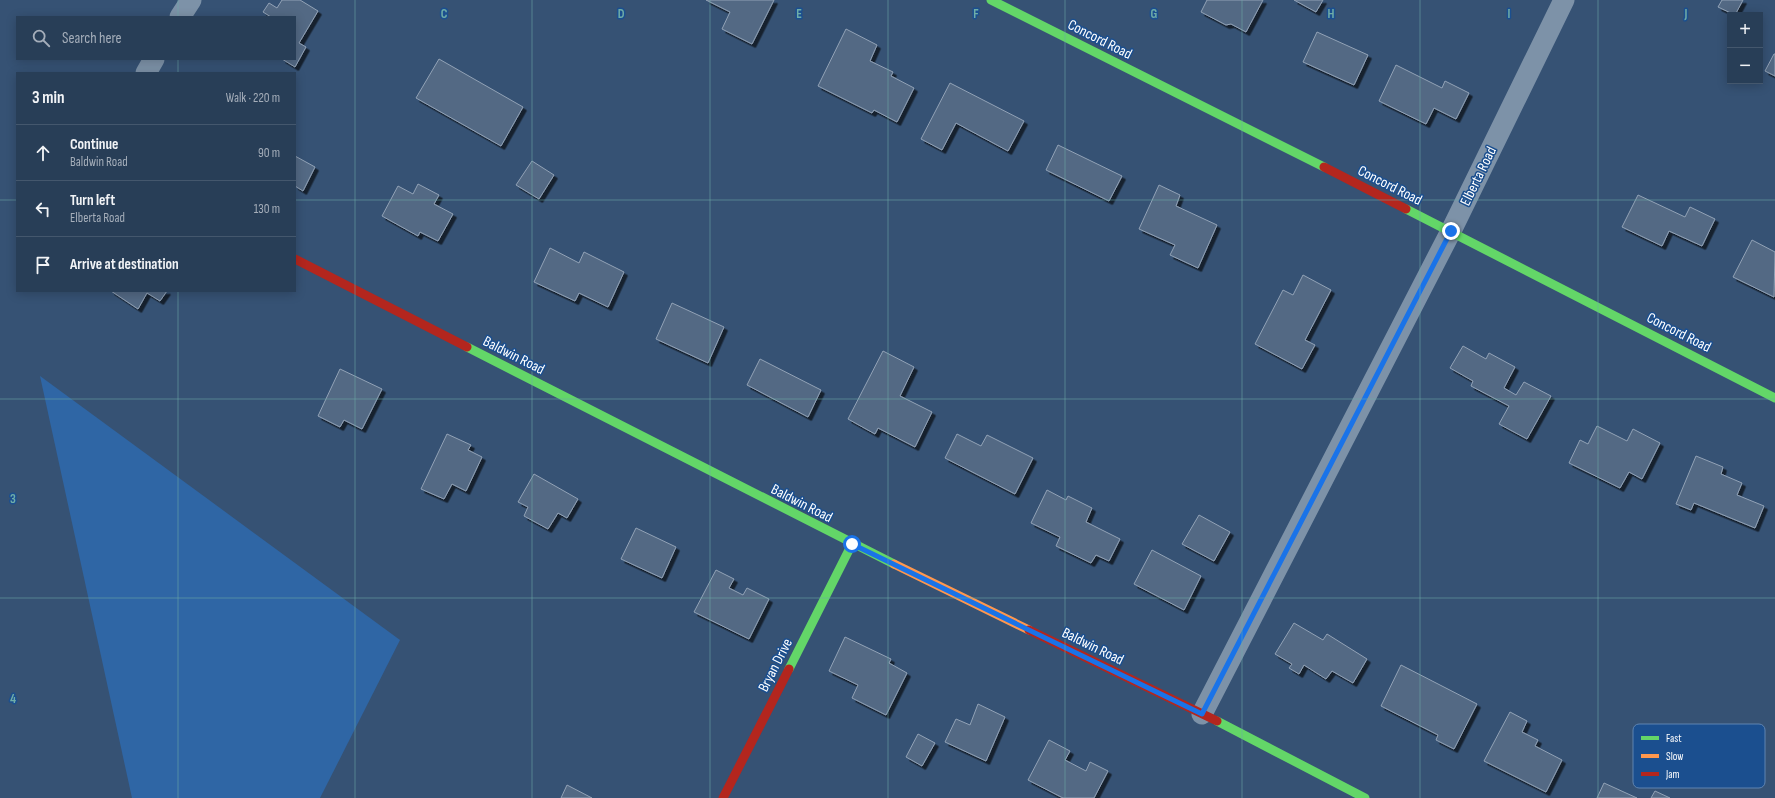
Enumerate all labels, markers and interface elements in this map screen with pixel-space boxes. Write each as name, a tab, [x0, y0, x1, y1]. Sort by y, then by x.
text: C	[441, 6, 448, 22]
text: D	[618, 6, 625, 22]
text: E	[796, 6, 802, 22]
text: F	[973, 6, 979, 22]
text: G	[1151, 6, 1158, 22]
text: H	[1328, 6, 1335, 22]
text: I	[1508, 6, 1511, 22]
text: J	[1684, 6, 1688, 22]
map controls	[1727, 12, 1763, 84]
button: +	[1727, 12, 1763, 48]
street label: Concord Road	[1064, 15, 1135, 64]
search box	[16, 16, 296, 60]
icon: search	[30, 27, 52, 49]
text: Search here	[62, 29, 122, 48]
button: −	[1727, 48, 1763, 84]
text: 3 min	[32, 88, 65, 108]
text: Walk · 220 m	[226, 90, 280, 106]
text: Continue	[70, 135, 119, 154]
icon: ahead	[32, 142, 54, 164]
street label: Elberta Road	[1456, 144, 1501, 209]
text: 90 m	[258, 145, 280, 161]
text: Baldwin Road	[70, 154, 128, 170]
street label: Concord Road	[1354, 161, 1425, 210]
text: Turn left	[70, 191, 115, 210]
icon: left	[32, 198, 54, 220]
text: 130 m	[254, 201, 280, 217]
text: Elberta Road	[70, 210, 125, 226]
route end	[1442, 222, 1460, 240]
icon: arrive	[32, 254, 54, 276]
text: Arrive at destination	[70, 255, 179, 274]
street label: Concord Road	[1643, 308, 1714, 357]
street label: Baldwin Road	[480, 332, 548, 379]
street label: Baldwin Road	[768, 480, 836, 527]
text: 3	[10, 491, 16, 507]
route start	[843, 535, 861, 553]
street label: Baldwin Road	[1059, 623, 1127, 670]
street label: Bryan Drive	[754, 635, 797, 695]
text: 4	[10, 691, 16, 707]
legend	[1633, 724, 1765, 788]
text: Fast	[1666, 732, 1682, 745]
text: Slow	[1666, 750, 1683, 763]
text: Jam	[1665, 768, 1680, 781]

